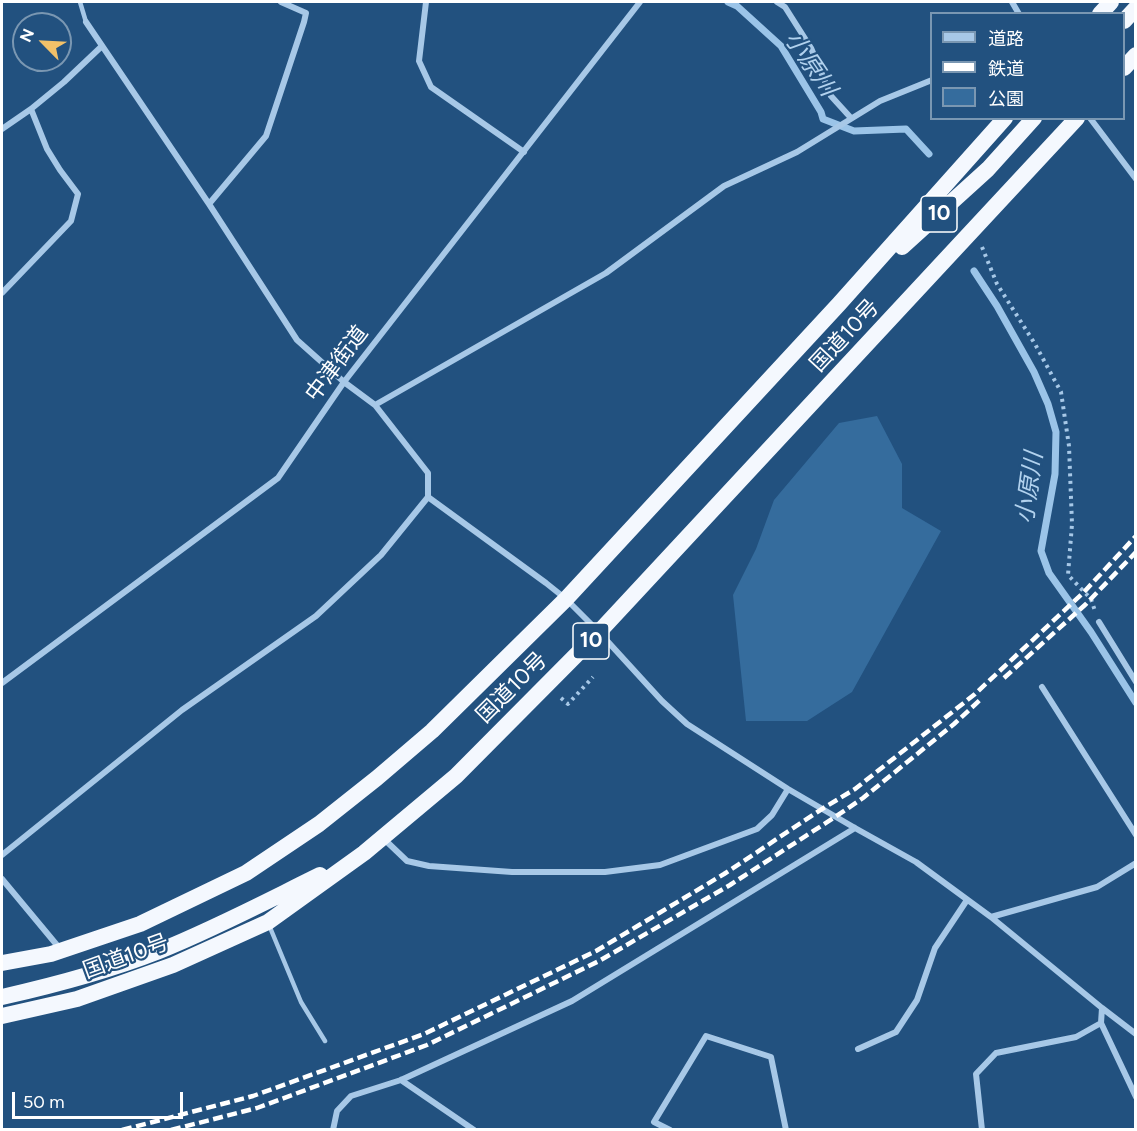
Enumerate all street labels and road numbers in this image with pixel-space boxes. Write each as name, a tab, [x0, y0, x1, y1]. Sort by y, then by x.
road number: 10	[921, 196, 957, 232]
street label: 国道10号	[805, 294, 885, 378]
street label: 中津街道	[300, 321, 374, 407]
road number: 10	[573, 623, 609, 659]
street label: 国道10号	[471, 647, 553, 729]
street label: 国道10号	[80, 929, 172, 985]

